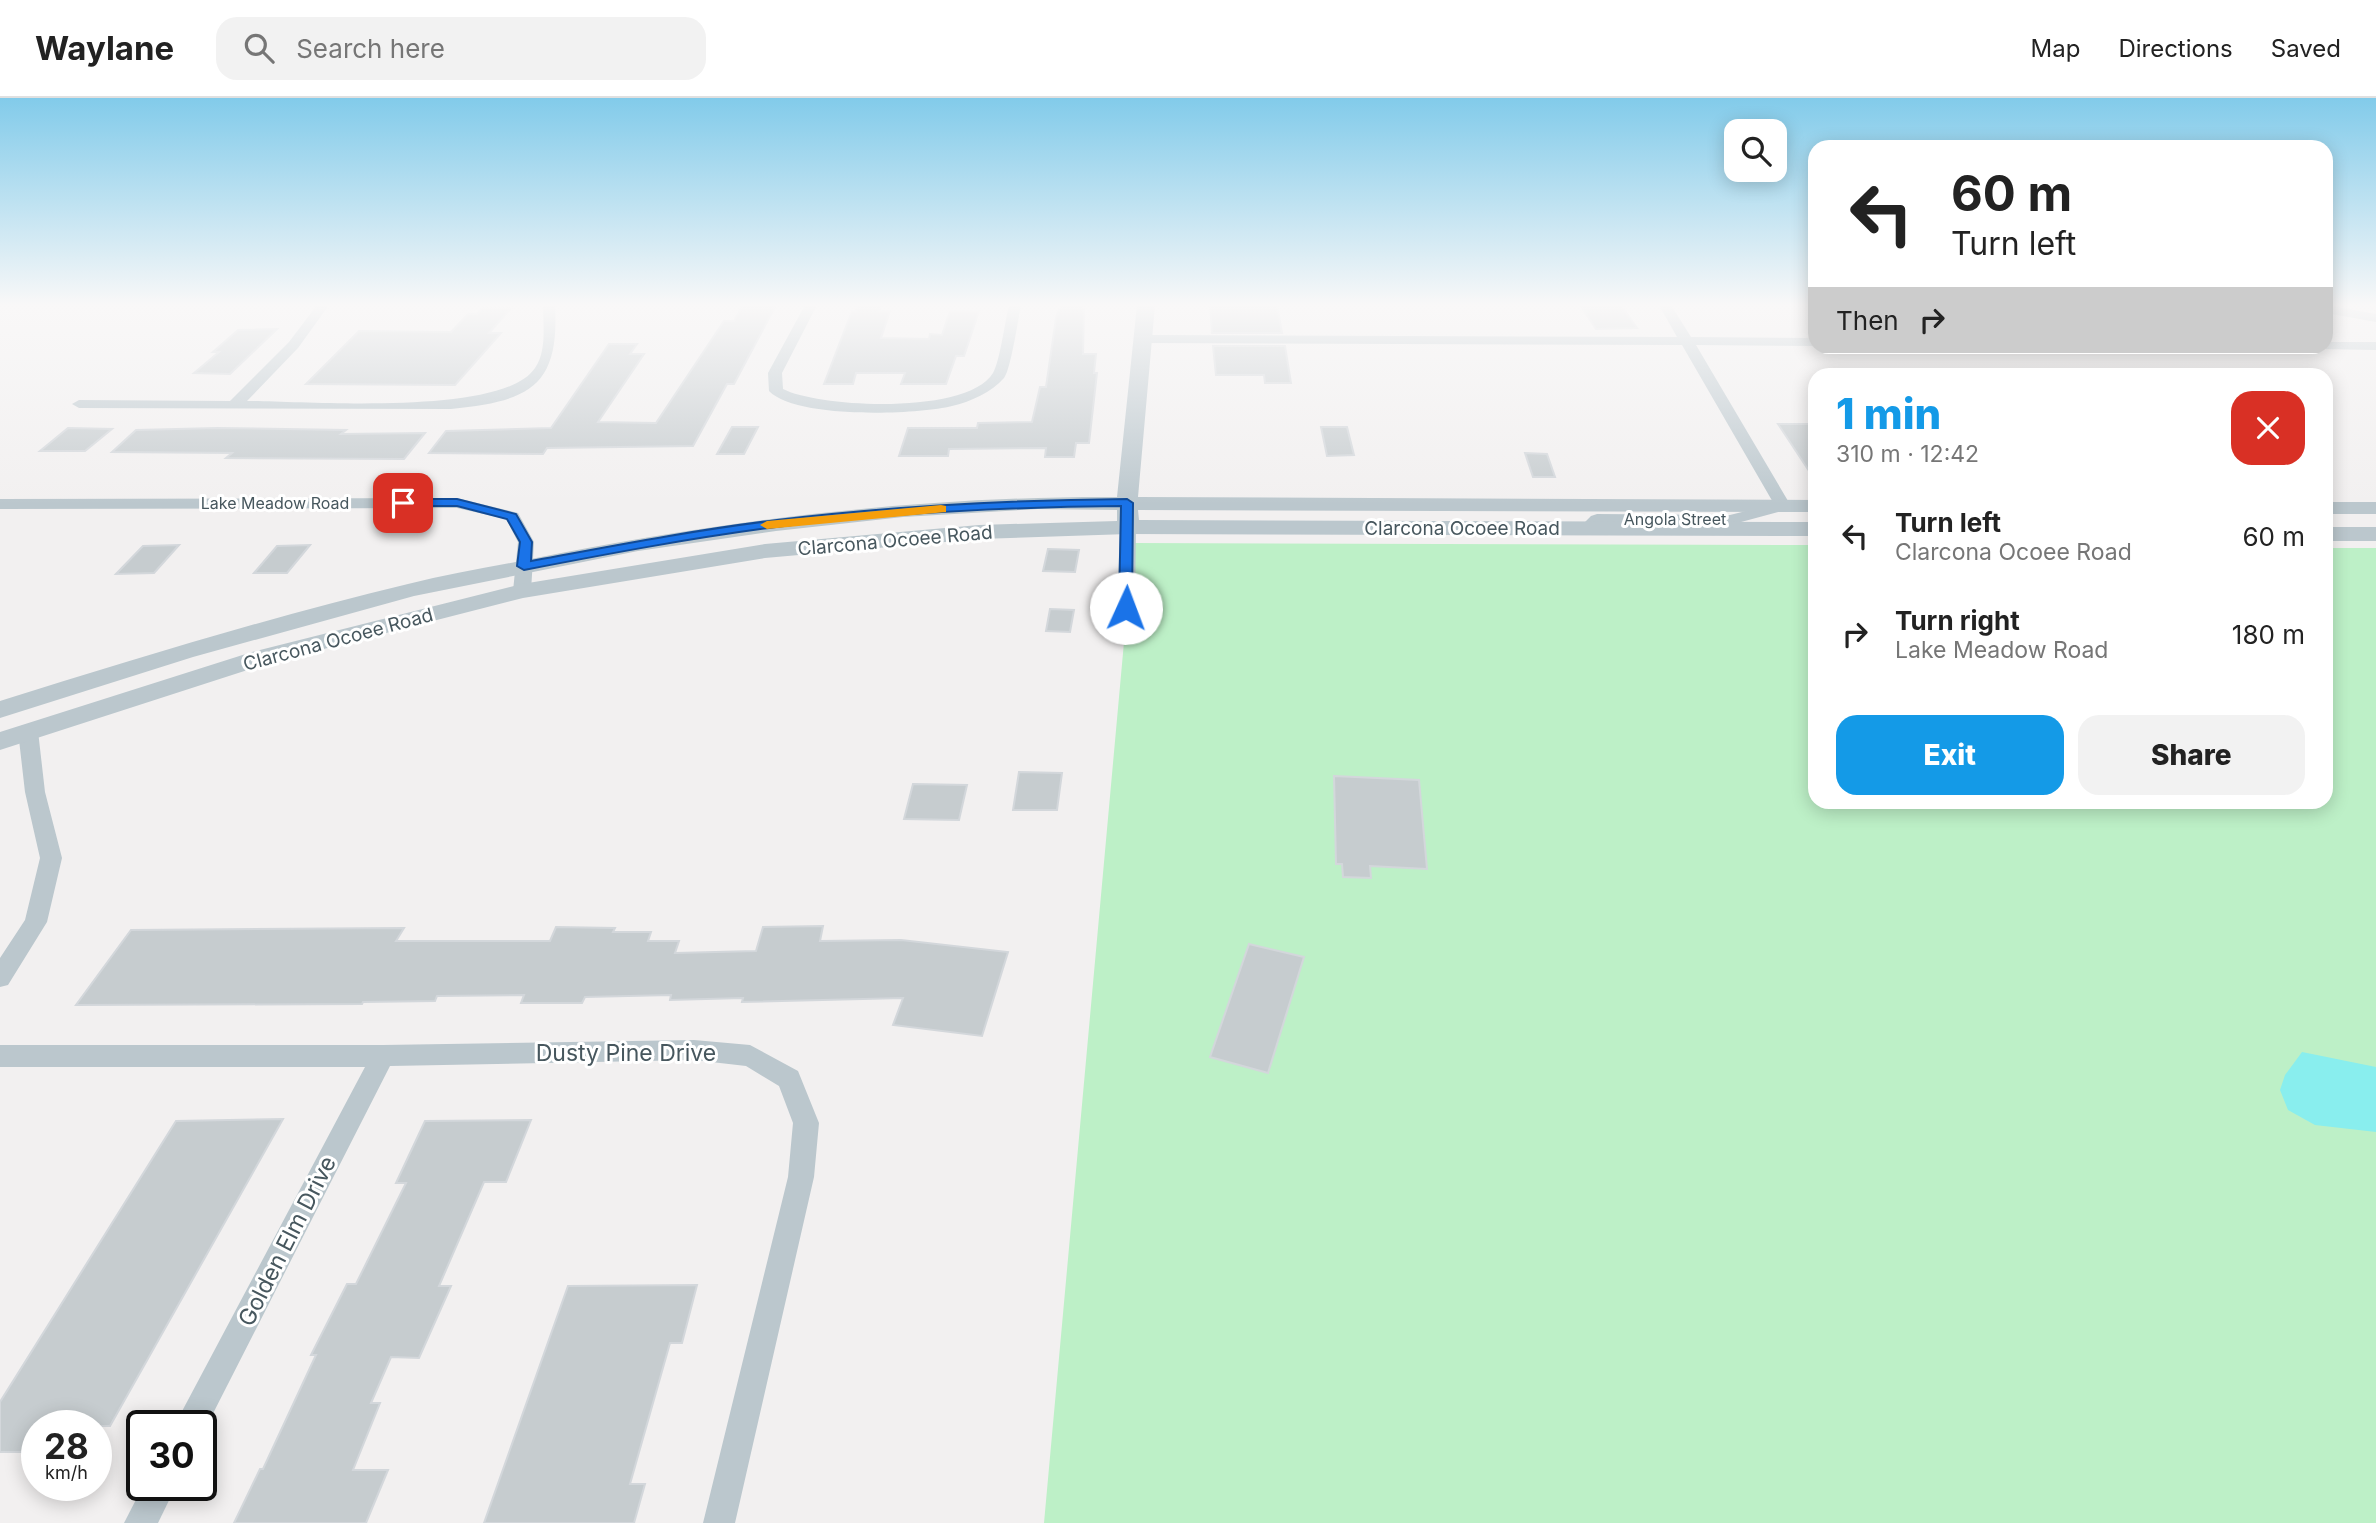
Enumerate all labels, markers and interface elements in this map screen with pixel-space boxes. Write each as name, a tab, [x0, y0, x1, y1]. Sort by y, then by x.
search box	[216, 17, 706, 80]
text: Waylane	[35, 28, 174, 68]
icon: search	[240, 29, 278, 67]
text: Search here	[296, 33, 445, 64]
text: Map	[2031, 34, 2080, 63]
text: Directions	[2118, 34, 2233, 63]
text: Saved	[2271, 34, 2341, 63]
map controls	[1724, 119, 1787, 182]
button: search	[1724, 119, 1787, 182]
text: 60 m	[1951, 164, 2072, 223]
icon: left	[1836, 168, 1927, 259]
text: Turn left	[1951, 224, 2076, 263]
icon: right	[1913, 301, 1951, 339]
text: Then	[1836, 305, 1899, 336]
text: 1 min	[1836, 388, 1941, 439]
button: close	[2231, 391, 2305, 465]
text: 310 m · 12:42	[1836, 440, 1979, 468]
pin	[373, 473, 433, 533]
icon: arrive	[384, 484, 422, 522]
street label: Lake Meadow Road	[201, 493, 349, 513]
text: Turn left	[1895, 507, 2001, 538]
street label: Angola Street	[1624, 509, 1726, 529]
street label: Clarcona Ocoee Road	[1364, 517, 1560, 540]
icon: left	[1836, 517, 1874, 555]
street label: Clarcona Ocoee Road	[797, 521, 993, 560]
text: 60 m	[2242, 521, 2305, 552]
text: Clarcona Ocoee Road	[1895, 538, 2132, 566]
position arrow	[1089, 571, 1163, 645]
street label: Clarcona Ocoee Road	[241, 603, 436, 676]
text: Turn right	[1895, 605, 2020, 636]
icon: right	[1836, 615, 1874, 653]
text: 180 m	[2232, 619, 2305, 650]
text: Lake Meadow Road	[1895, 636, 2108, 664]
button: Exit	[1836, 715, 2064, 795]
button: Share	[2078, 715, 2305, 795]
street label: Dusty Pine Drive	[536, 1039, 716, 1067]
street label: Golden Elm Drive	[232, 1151, 342, 1331]
speed limit sign: 30	[126, 1410, 217, 1501]
text: 28	[44, 1425, 89, 1467]
text: km/h	[45, 1462, 88, 1483]

